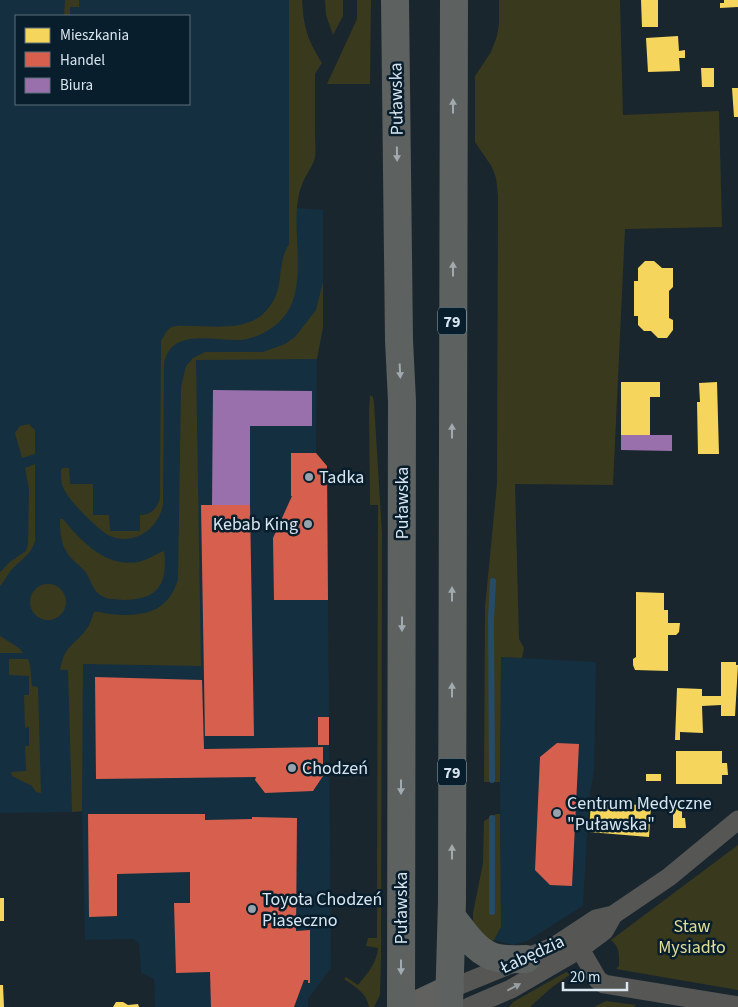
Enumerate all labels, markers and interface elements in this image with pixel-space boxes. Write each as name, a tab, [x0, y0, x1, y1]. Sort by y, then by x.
legend	[15, 15, 190, 105]
text: Mieszkania	[60, 25, 129, 46]
text: Handel	[60, 50, 105, 71]
street label: Puławska	[383, 62, 410, 136]
text: Biura	[60, 75, 93, 96]
one-way arrow	[450, 98, 458, 114]
one-way arrow	[393, 146, 401, 162]
one-way arrow	[449, 260, 457, 276]
road number: 79	[438, 308, 466, 334]
one-way arrow	[396, 363, 404, 379]
one-way arrow	[448, 423, 456, 439]
place label: Tadka	[319, 465, 364, 490]
street label: Puławska	[390, 467, 415, 539]
marker: Tadka	[303, 471, 315, 483]
place label: Kebab King	[213, 512, 298, 537]
marker: Kebab King	[302, 518, 314, 530]
one-way arrow	[448, 585, 456, 601]
one-way arrow	[398, 617, 406, 633]
one-way arrow	[448, 682, 456, 698]
place label: Chodzeń	[302, 756, 368, 781]
road number: 79	[438, 759, 466, 786]
marker: Chodzeń	[286, 762, 298, 774]
one-way arrow	[397, 779, 405, 795]
place label: Centrum Medyczne "Puławska"	[567, 791, 712, 837]
marker: Centrum Medyczne "Puławska"	[551, 807, 563, 819]
one-way arrow	[448, 844, 456, 860]
street label: Puławska	[389, 872, 414, 944]
place label: Toyota Chodzeń Piaseczno	[262, 887, 382, 933]
marker: Toyota Chodzeń Piaseczno	[246, 903, 258, 915]
park label: Staw Mysiadło	[658, 914, 726, 960]
street label: Łabędzia	[495, 929, 568, 981]
one-way arrow	[397, 959, 405, 975]
scale bar	[563, 960, 627, 992]
text: 20 m	[570, 967, 600, 988]
one-way arrow	[507, 983, 521, 991]

